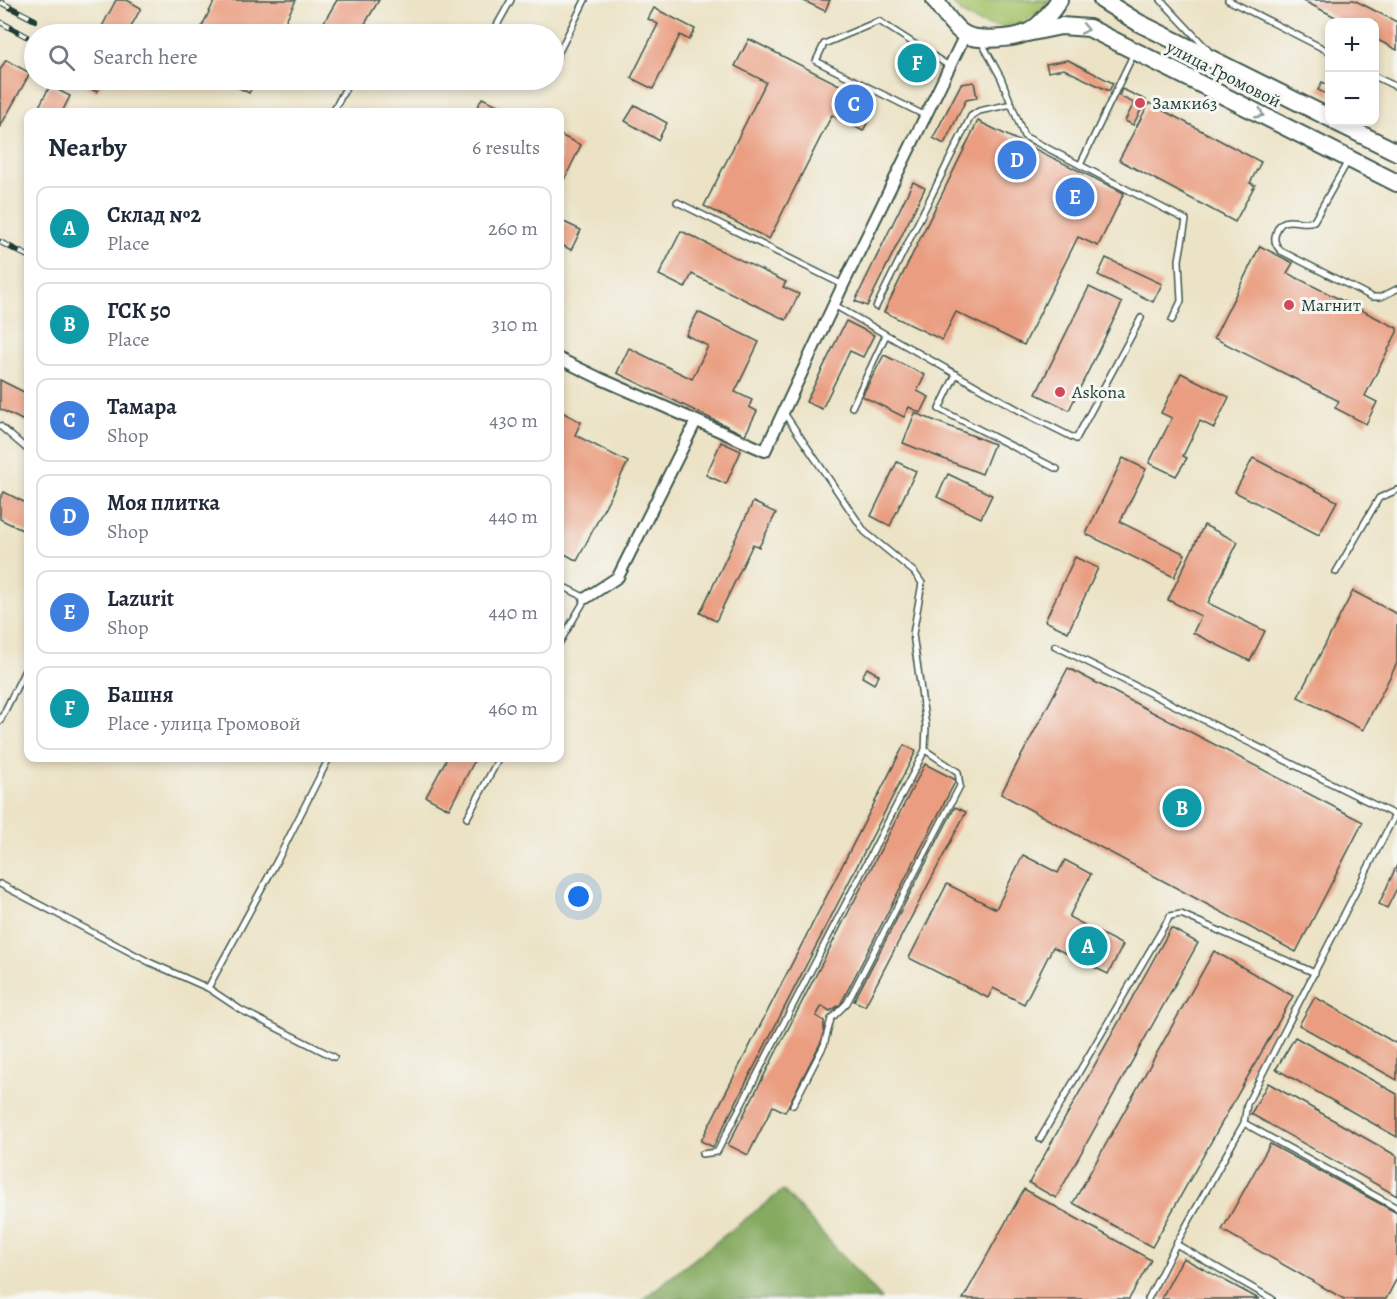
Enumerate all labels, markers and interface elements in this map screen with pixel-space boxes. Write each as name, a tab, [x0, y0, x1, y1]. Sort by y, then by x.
map controls	[1325, 18, 1379, 126]
button: +	[1325, 18, 1379, 72]
one-way arrow	[1080, 22, 1090, 35]
search box	[24, 24, 564, 90]
street label: улица Громовой	[1162, 34, 1285, 113]
pin: F	[898, 40, 936, 86]
icon: search	[45, 41, 78, 74]
text: Search here	[93, 42, 198, 72]
button: −	[1325, 72, 1379, 126]
pin: C	[834, 82, 874, 126]
place label: Замки63	[1152, 91, 1218, 115]
marker: Замки63	[1133, 96, 1147, 110]
one-way arrow	[1253, 107, 1264, 118]
text: Nearby	[48, 130, 127, 165]
text: 6 results	[472, 134, 540, 161]
pin: D	[998, 138, 1036, 182]
pin: E	[1056, 174, 1094, 220]
text: Склад №2	[107, 200, 201, 230]
text: A	[63, 215, 76, 242]
text: 260 m	[488, 215, 538, 242]
text: Place	[107, 230, 149, 257]
place label: Магнит	[1301, 293, 1361, 317]
text: ГСК 50	[107, 296, 171, 326]
marker: Магнит	[1282, 298, 1296, 312]
text: B	[63, 311, 76, 338]
text: 310 m	[492, 311, 538, 338]
text: Place	[107, 326, 149, 353]
place label: Askona	[1071, 380, 1126, 404]
marker: Askona	[1053, 385, 1067, 399]
text: Тамара	[107, 392, 177, 422]
text: C	[63, 407, 76, 434]
text: 430 m	[489, 407, 538, 434]
text: Shop	[107, 422, 149, 449]
text: Моя плитка	[107, 488, 220, 518]
text: D	[63, 503, 76, 530]
text: 440 m	[489, 503, 538, 530]
text: Shop	[107, 518, 149, 545]
text: Lazurit	[107, 584, 174, 614]
text: E	[64, 599, 75, 626]
text: 440 m	[489, 599, 538, 626]
text: Shop	[107, 614, 149, 641]
text: Башня	[107, 680, 174, 710]
text: F	[64, 695, 75, 722]
text: 460 m	[488, 695, 538, 722]
text: Place · улица Громовой	[107, 710, 301, 737]
pin: B	[1162, 786, 1202, 830]
your location	[564, 882, 593, 911]
pin: A	[1068, 924, 1108, 968]

